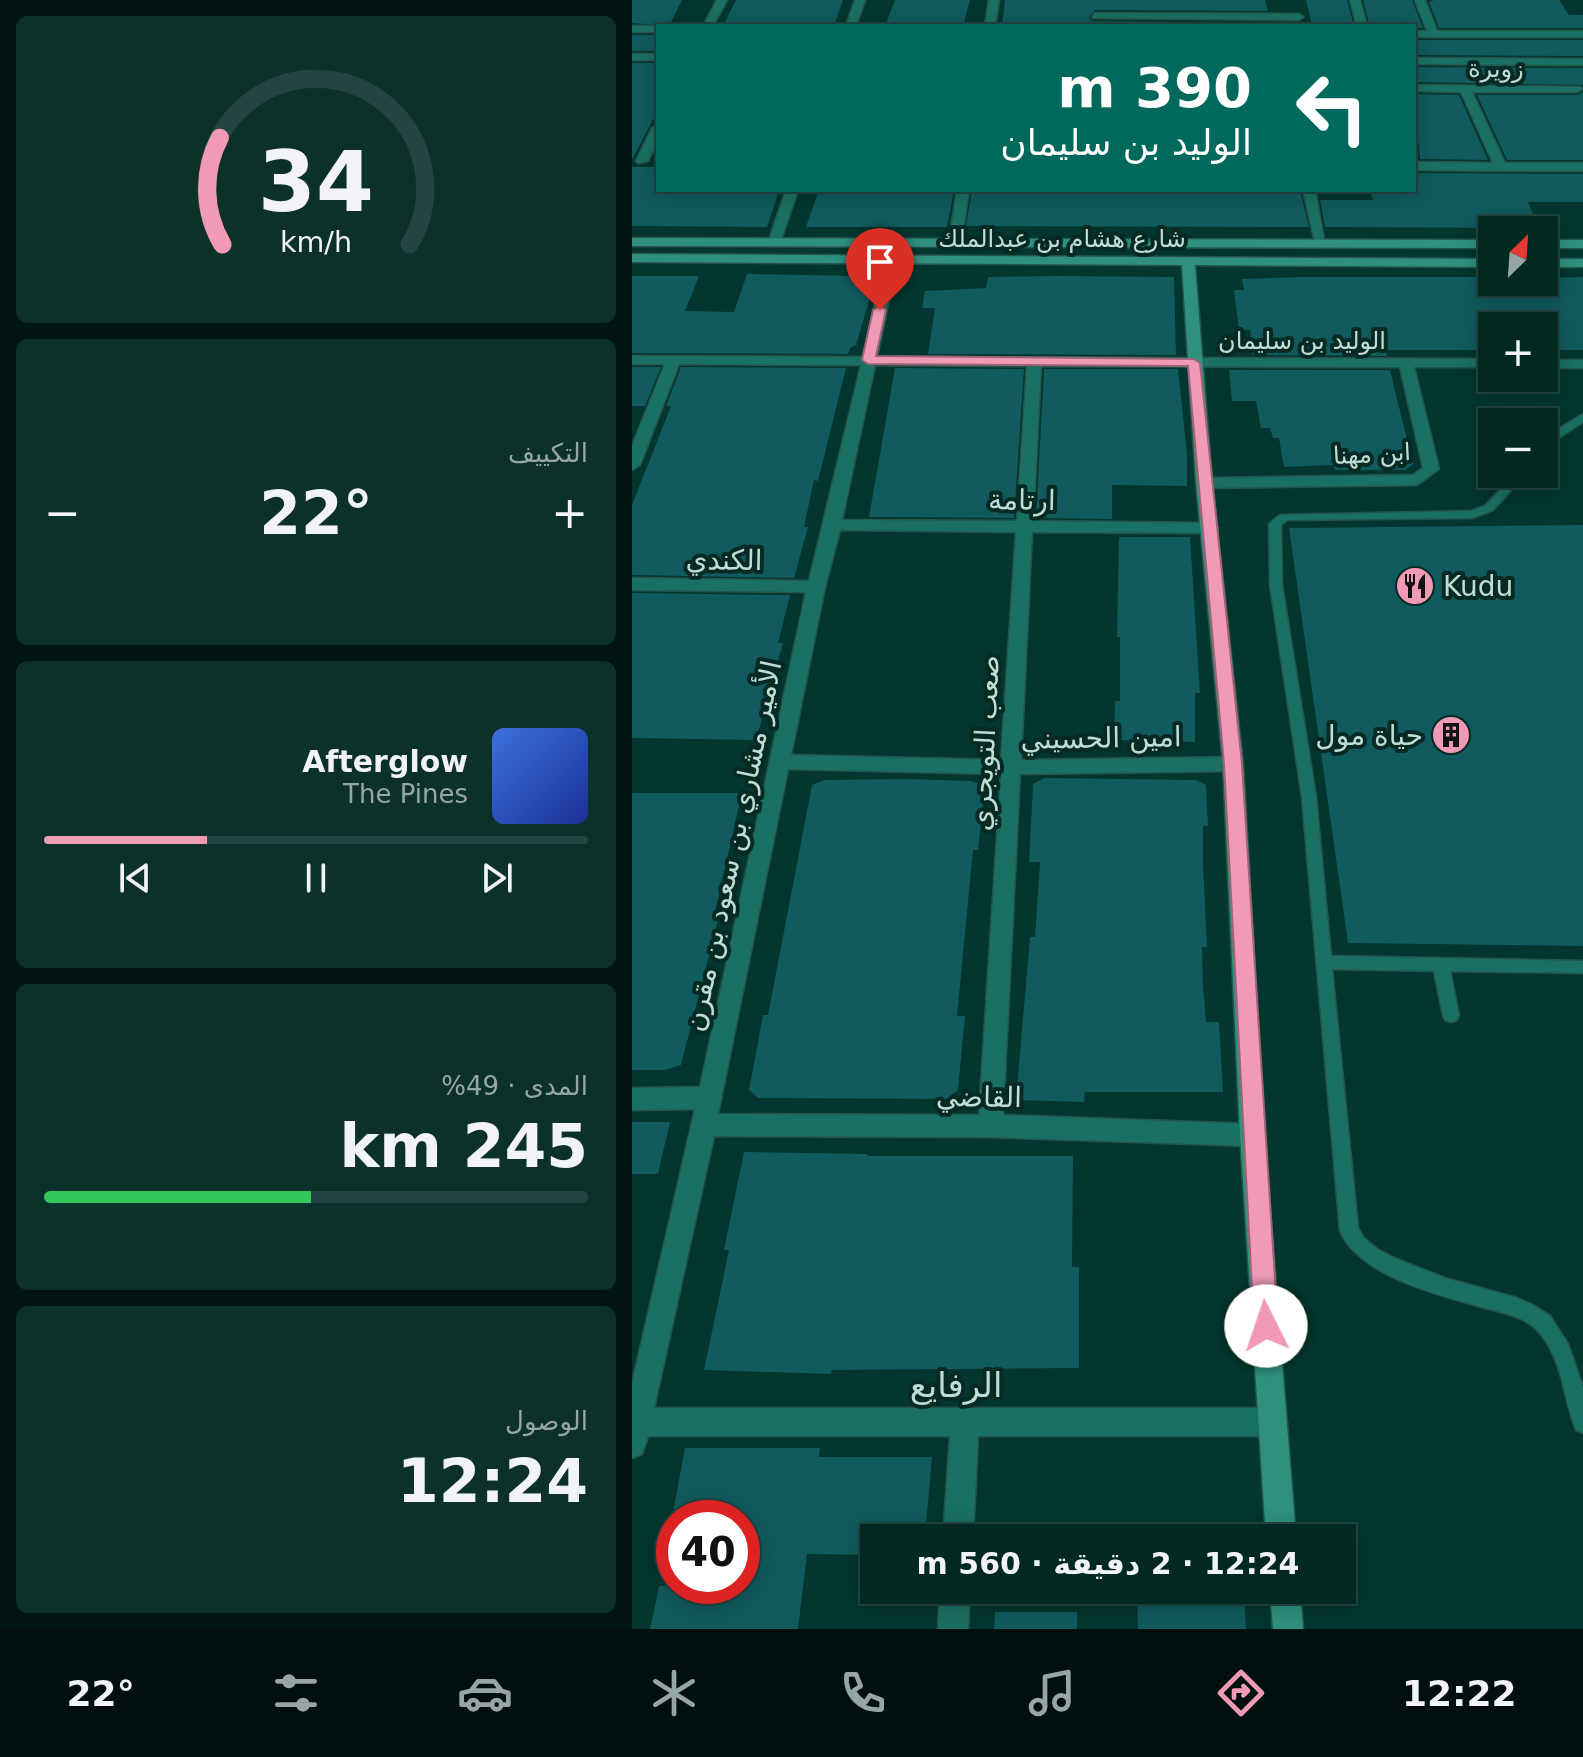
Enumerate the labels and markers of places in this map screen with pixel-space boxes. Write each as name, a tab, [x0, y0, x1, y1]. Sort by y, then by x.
pin	[846, 228, 914, 310]
restaurant icon: Kudu	[1394, 565, 1436, 607]
place label: Kudu	[1443, 570, 1513, 603]
building icon: حياة مول	[1430, 714, 1472, 756]
place label: حياة مول	[1315, 719, 1423, 752]

